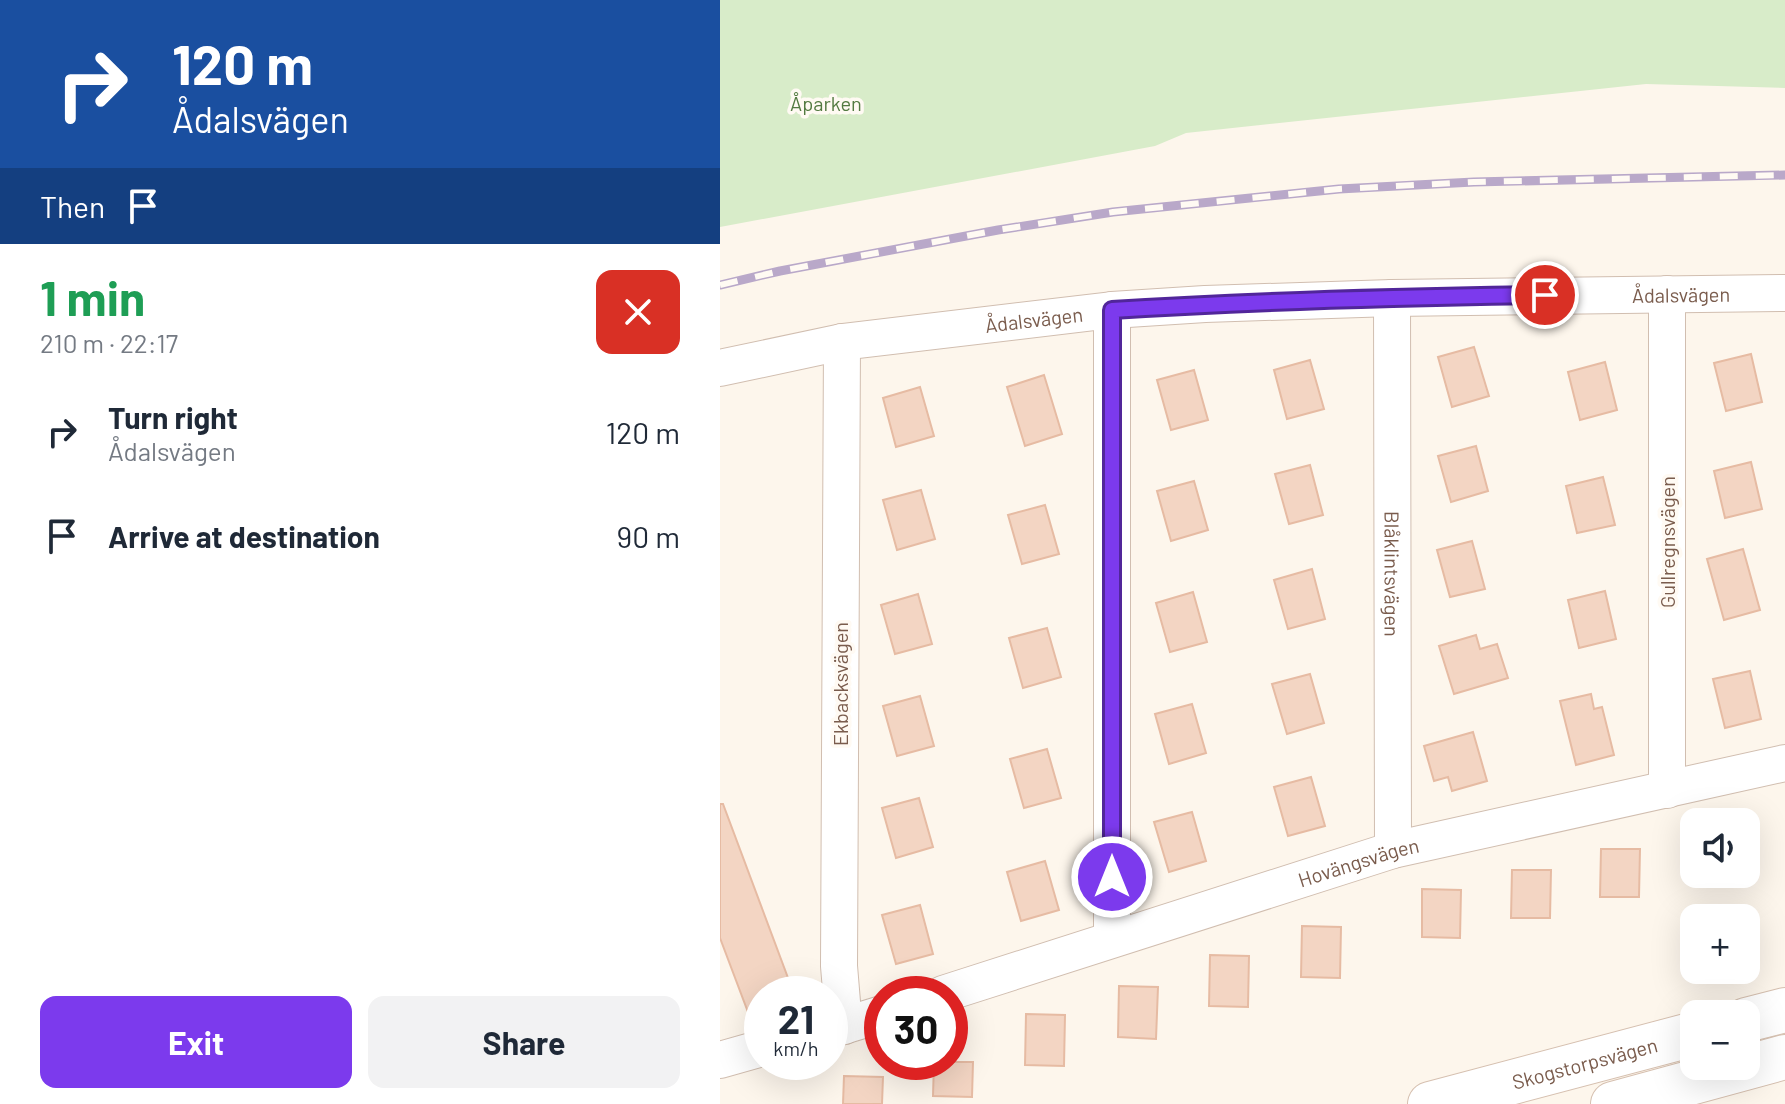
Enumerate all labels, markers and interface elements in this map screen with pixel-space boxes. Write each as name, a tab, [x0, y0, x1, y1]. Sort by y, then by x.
text: 120 m	[172, 29, 313, 96]
icon: right	[40, 32, 144, 136]
park label: Åparken	[790, 91, 862, 115]
text: Ådalsvägen	[172, 97, 349, 140]
icon: arrive	[121, 184, 165, 228]
text: Then	[40, 188, 105, 224]
pin	[1511, 261, 1579, 329]
text: 1 min	[40, 268, 145, 326]
button: close	[596, 270, 680, 354]
icon: arrive	[1523, 273, 1567, 317]
street label: Ådalsvägen	[1632, 282, 1730, 307]
street label: Ådalsvägen	[984, 302, 1084, 337]
text: 210 m · 22:17	[40, 327, 178, 358]
text: Turn right	[108, 399, 238, 435]
icon: right	[40, 410, 84, 454]
text: 120 m	[606, 414, 680, 450]
text: Ådalsvägen	[108, 435, 236, 466]
street label: Gullregnsvägen	[1655, 476, 1679, 608]
street label: Blåklintsvägen	[1380, 511, 1405, 637]
icon: arrive	[40, 514, 84, 558]
text: Arrive at destination	[108, 518, 380, 554]
text: 90 m	[617, 518, 680, 554]
street label: Ekbacksvägen	[828, 622, 852, 746]
map controls	[1680, 808, 1760, 1080]
button: sound	[1680, 808, 1760, 888]
street label: Hovängsvägen	[1295, 833, 1421, 892]
position arrow	[1070, 835, 1154, 919]
button: +	[1680, 904, 1760, 984]
speed limit sign: 30	[864, 976, 968, 1080]
text: 21	[778, 994, 814, 1042]
button: Exit	[40, 996, 352, 1088]
button: Share	[368, 996, 680, 1088]
button: −	[1680, 1000, 1760, 1080]
street label: Skogstorpsvägen	[1509, 1032, 1660, 1094]
text: km/h	[773, 1036, 819, 1060]

